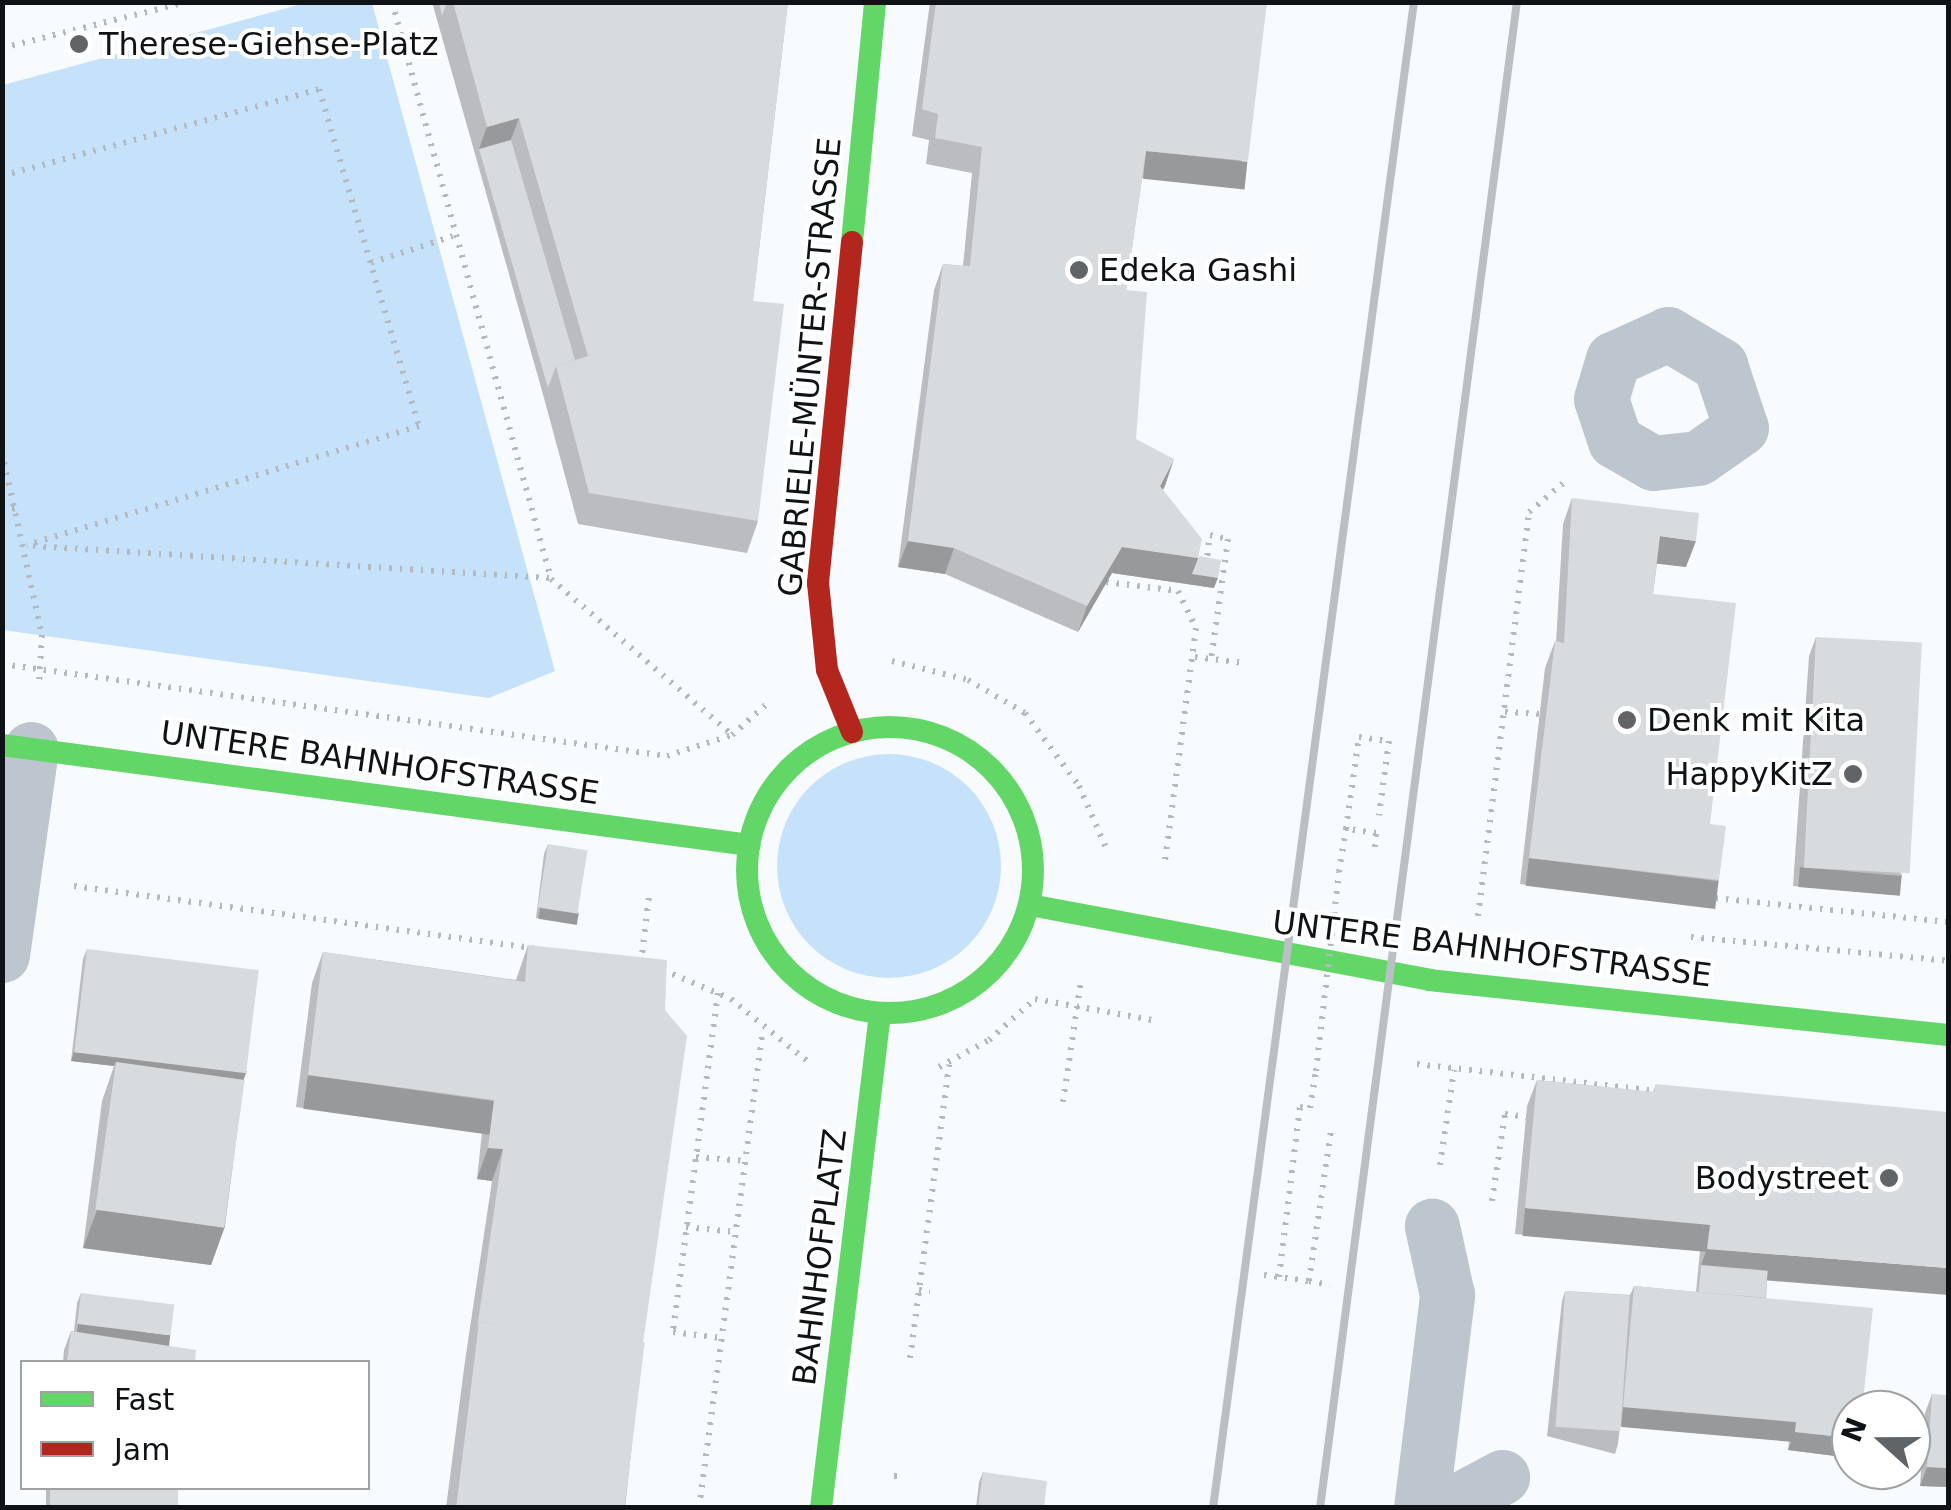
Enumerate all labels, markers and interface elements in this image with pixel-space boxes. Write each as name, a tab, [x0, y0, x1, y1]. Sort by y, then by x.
place label: Therese-Giehse-Platz	[99, 25, 438, 63]
marker: Therese-Giehse-Platz	[68, 33, 90, 55]
street label: GABRIELE-MÜNTER-STRASSE	[771, 136, 849, 598]
place label: Edeka Gashi	[1099, 251, 1297, 289]
marker: Edeka Gashi	[1068, 259, 1090, 281]
place label: Denk mit Kita	[1647, 701, 1865, 739]
marker: Denk mit Kita	[1616, 709, 1638, 731]
street label: UNTERE BAHNHOFSTRASSE	[158, 713, 602, 813]
place label: HappyKitZ	[1665, 755, 1833, 793]
marker: HappyKitZ	[1842, 763, 1864, 785]
street label: UNTERE BAHNHOFSTRASSE	[1270, 903, 1714, 995]
street label: BAHNHOFPLATZ	[785, 1127, 855, 1387]
place label: Bodystreet	[1695, 1159, 1869, 1197]
marker: Bodystreet	[1878, 1167, 1900, 1189]
legend	[20, 1360, 370, 1490]
text: Fast	[114, 1382, 174, 1417]
north arrow	[1831, 1390, 1931, 1490]
text: N	[1835, 1413, 1874, 1447]
text: Jam	[114, 1432, 170, 1467]

